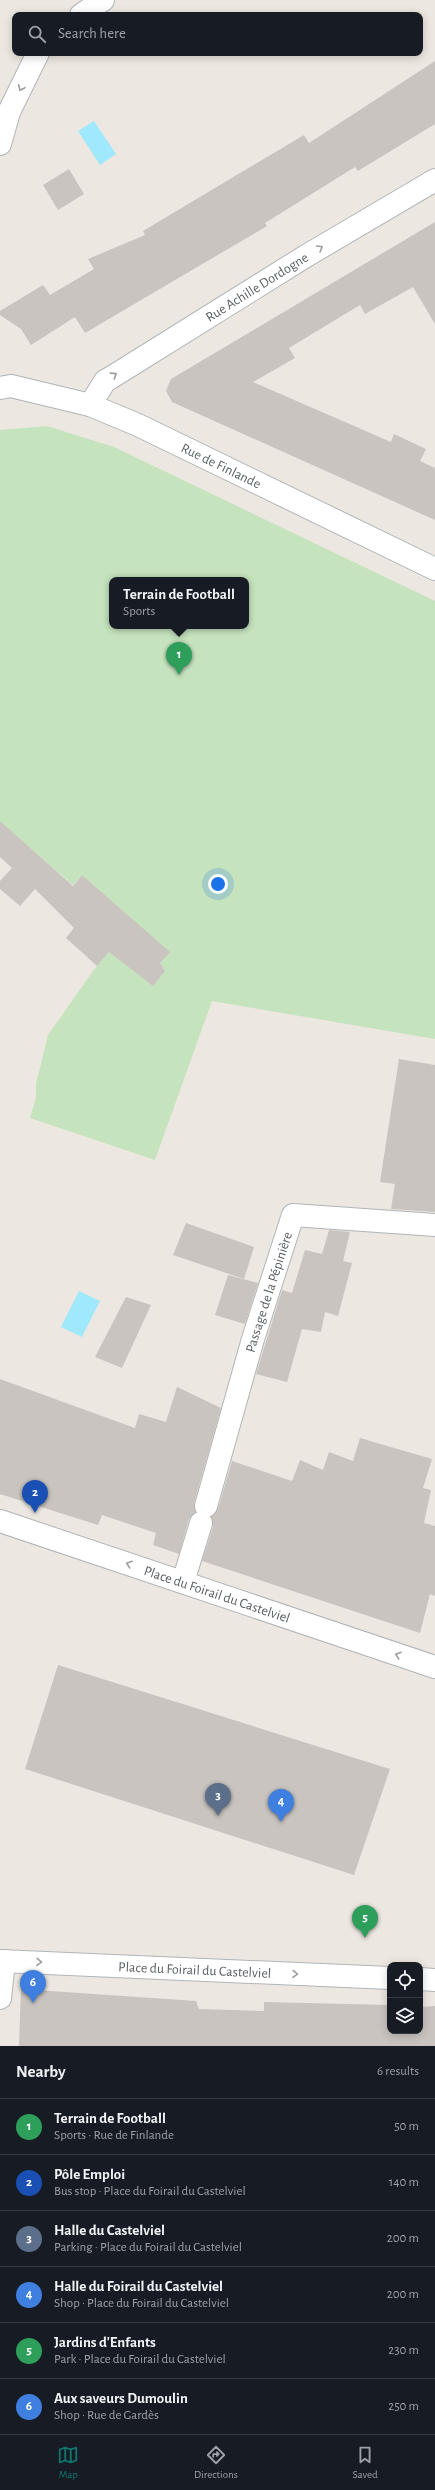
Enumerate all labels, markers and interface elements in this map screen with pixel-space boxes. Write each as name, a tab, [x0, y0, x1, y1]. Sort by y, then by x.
search box	[12, 12, 423, 56]
icon: search	[26, 23, 48, 45]
text: Search here	[58, 26, 126, 41]
one-way arrow	[18, 84, 26, 91]
one-way arrow	[316, 245, 323, 252]
street label: Rue Achille Dordogne	[204, 250, 311, 325]
one-way arrow	[110, 373, 117, 380]
street label: Rue de Finlande	[179, 441, 263, 492]
popup	[109, 577, 249, 629]
text: Terrain de Football	[123, 587, 235, 602]
text: Sports	[123, 605, 155, 618]
pin: 1	[166, 642, 192, 675]
your location	[208, 874, 228, 894]
street label: Passage de la Pépinière	[244, 1230, 295, 1354]
pin: 2	[22, 1480, 48, 1513]
one-way arrow	[126, 1560, 133, 1569]
street label: Place du Foirail du Castelviel	[142, 1564, 292, 1626]
one-way arrow	[395, 1651, 402, 1659]
pin: 3	[205, 1783, 231, 1816]
pin: 4	[268, 1789, 294, 1822]
pin: 5	[352, 1905, 378, 1938]
one-way arrow	[36, 1958, 42, 1967]
street label: Place du Foirail du Castelviel	[118, 1960, 272, 1981]
map controls	[387, 1962, 423, 2034]
button: locate	[387, 1962, 423, 1998]
one-way arrow	[292, 1969, 298, 1978]
pin: 6	[20, 1970, 46, 2003]
button: layers	[387, 1998, 423, 2034]
text: Nearby	[16, 2063, 66, 2080]
text: 6 results	[377, 2065, 419, 2078]
text: Terrain de Football	[54, 2111, 166, 2126]
text: 1	[27, 2120, 31, 2133]
text: 50 m	[394, 2120, 419, 2133]
text: Sports · Rue de Finlande	[54, 2129, 174, 2142]
text: Pôle Emploi	[54, 2167, 125, 2182]
text: 2	[26, 2176, 32, 2189]
text: 140 m	[389, 2176, 419, 2189]
text: Bus stop · Place du Foirail du Castelviel	[54, 2185, 246, 2198]
text: Halle du Castelviel	[54, 2223, 165, 2238]
text: 3	[26, 2232, 32, 2245]
text: 200 m	[387, 2232, 419, 2245]
text: Parking · Place du Foirail du Castelviel	[54, 2241, 242, 2254]
text: Halle du Foirail du Castelviel	[54, 2279, 223, 2294]
text: 4	[26, 2288, 32, 2301]
text: 200 m	[387, 2288, 419, 2301]
text: Shop · Place du Foirail du Castelviel	[54, 2297, 229, 2310]
text: Jardins d'Enfants	[54, 2335, 156, 2350]
text: 5	[26, 2344, 32, 2357]
text: 230 m	[388, 2344, 419, 2357]
text: Park · Place du Foirail du Castelviel	[54, 2353, 226, 2366]
text: Aux saveurs Dumoulin	[54, 2391, 188, 2406]
text: 6	[26, 2400, 32, 2413]
text: 250 m	[388, 2400, 419, 2413]
text: Shop · Rue de Gardès	[54, 2409, 159, 2422]
tab: Map	[57, 2444, 79, 2481]
tab: Directions	[194, 2444, 238, 2481]
tab: Saved	[352, 2444, 378, 2481]

